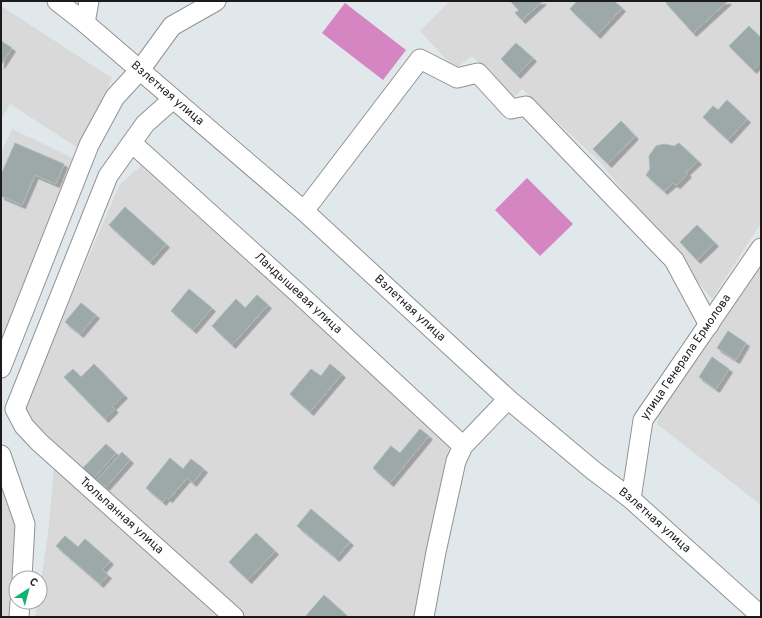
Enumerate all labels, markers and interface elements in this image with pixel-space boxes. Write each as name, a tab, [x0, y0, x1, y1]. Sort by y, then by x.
street label: Взлетная улица	[127, 58, 207, 129]
street label: Ландышевая улица	[251, 249, 345, 338]
street label: Взлетная улица	[371, 272, 449, 345]
street label: улица Генерала Ермолова	[637, 291, 735, 423]
street label: Тюльпанная улица	[76, 474, 167, 558]
street label: Взлетная улица	[615, 484, 694, 557]
north arrow	[8, 570, 48, 610]
text: С	[26, 575, 40, 590]

